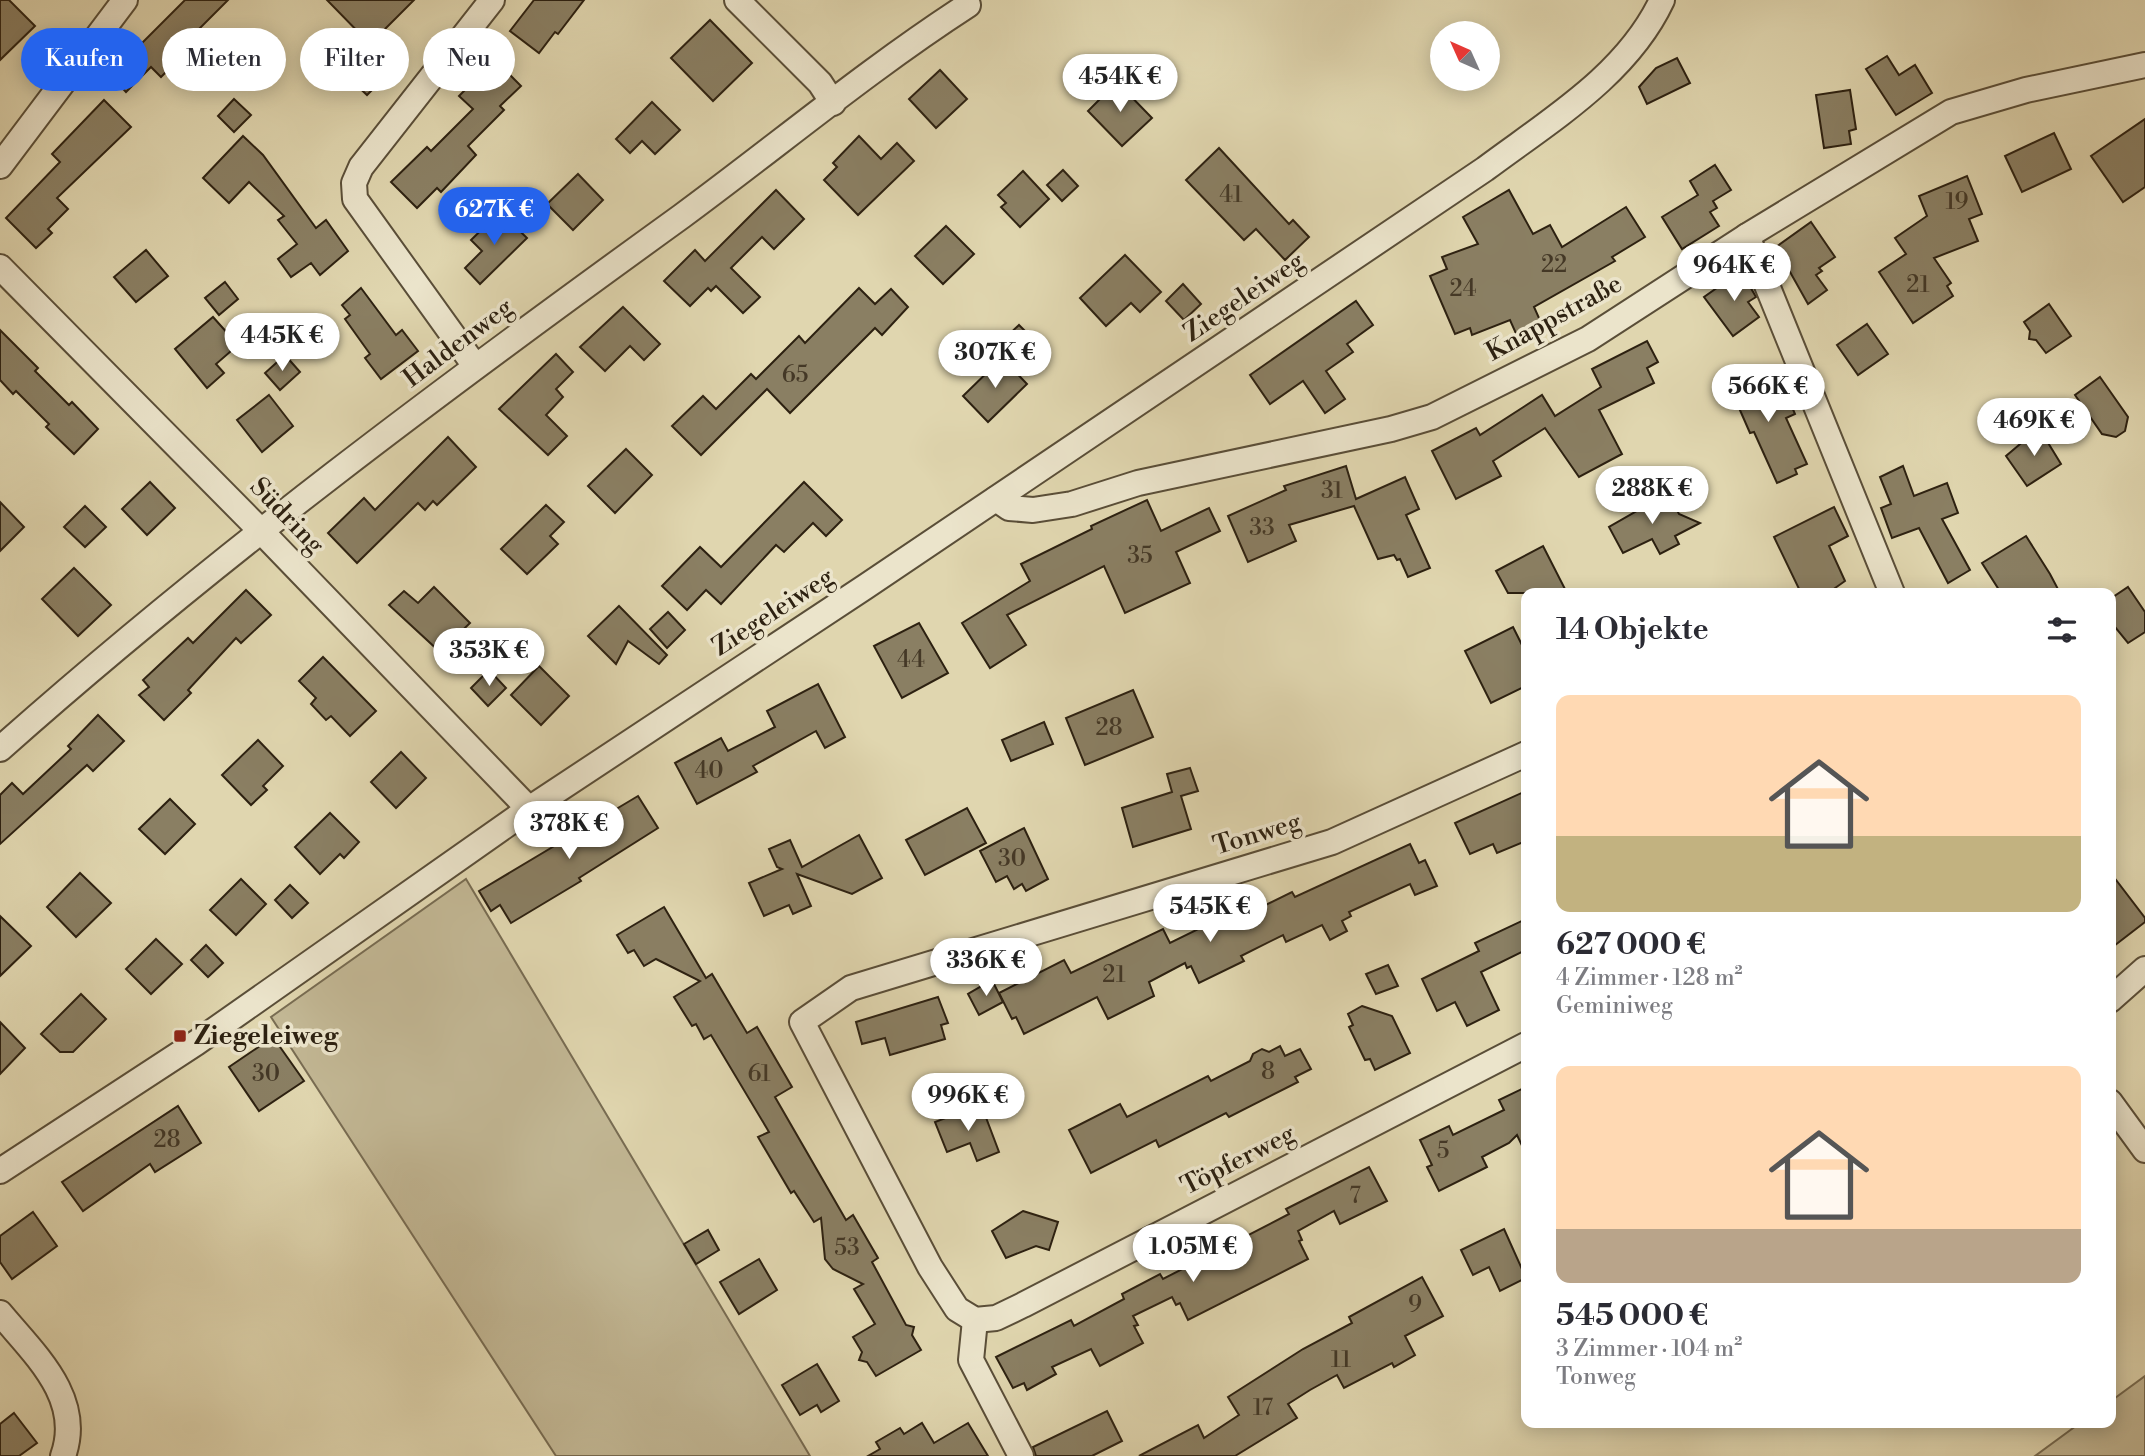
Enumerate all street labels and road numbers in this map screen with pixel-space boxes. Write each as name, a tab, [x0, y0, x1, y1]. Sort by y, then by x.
street label: Ziegeleiweg	[1178, 245, 1311, 349]
street label: Knappstraße	[1480, 268, 1628, 368]
street label: Haldenweg	[397, 291, 520, 395]
street label: Südring	[243, 471, 331, 561]
street label: Ziegeleiweg	[706, 561, 840, 663]
street label: Tonweg	[1209, 805, 1305, 863]
street label: Töpferweg	[1176, 1117, 1301, 1202]

